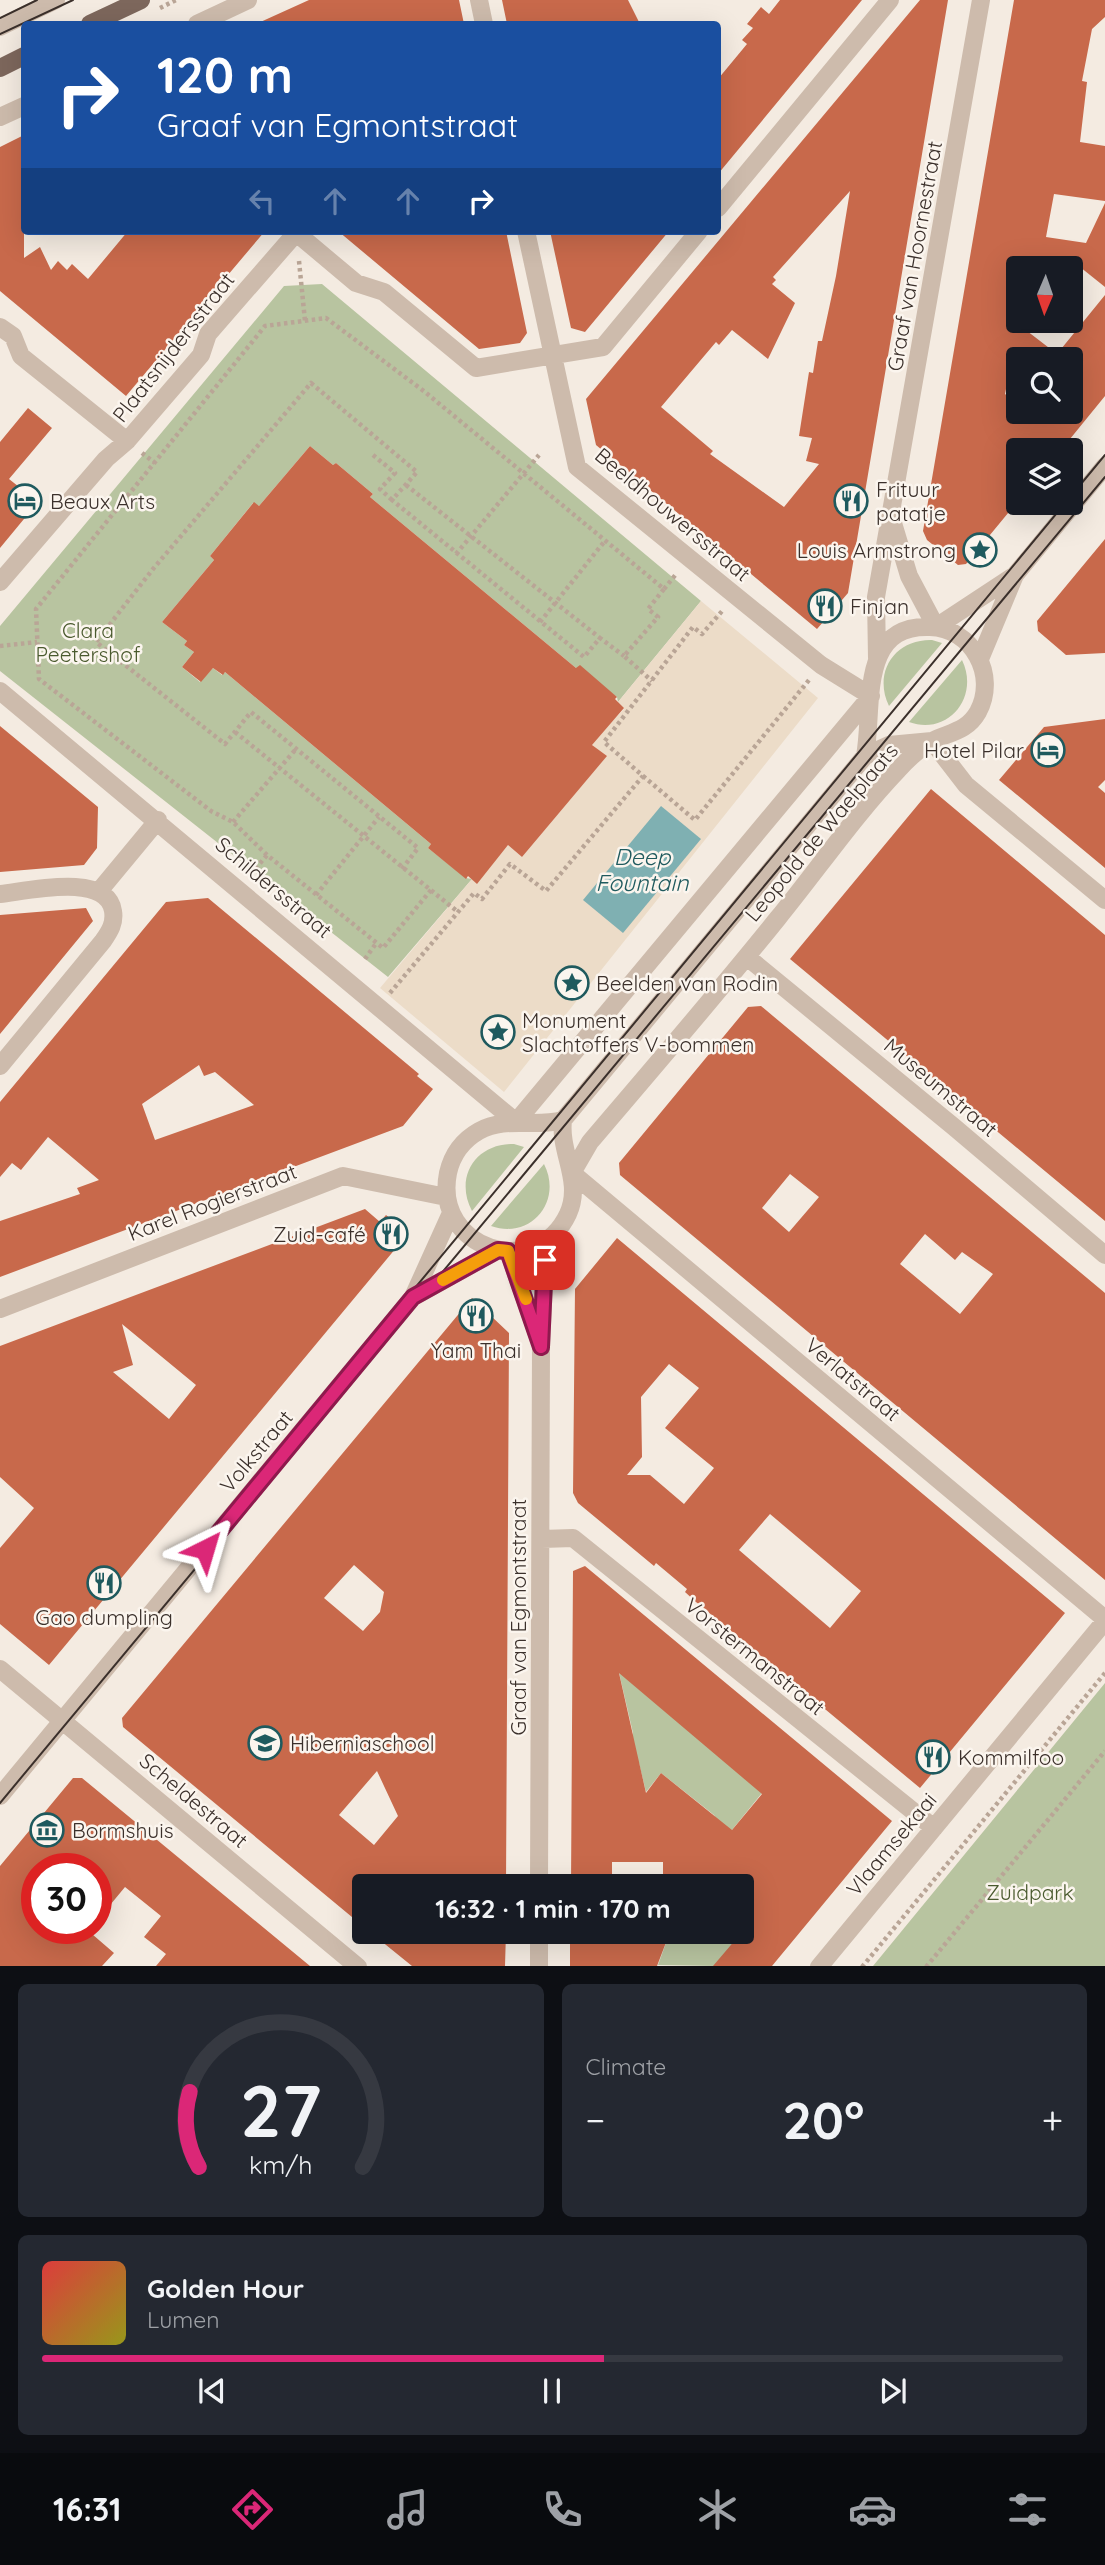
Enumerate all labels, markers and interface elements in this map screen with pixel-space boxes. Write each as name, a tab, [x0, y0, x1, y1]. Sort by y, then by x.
text: 120 m	[157, 44, 293, 105]
icon: right	[42, 49, 133, 140]
text: Graaf van Egmontstraat	[157, 105, 518, 145]
street label: Graaf van Hoornestraat	[881, 139, 947, 373]
icon: left	[243, 182, 281, 220]
icon: ahead	[316, 182, 354, 220]
icon: ahead	[389, 182, 427, 220]
icon: right	[462, 182, 500, 220]
north arrow	[1006, 256, 1083, 332]
map controls	[1006, 256, 1083, 515]
street label: Plaatsnijdersstraat	[106, 267, 240, 427]
button: search	[1006, 347, 1083, 424]
button: layers	[1006, 438, 1083, 515]
street label: Beeldhouwersstraat	[590, 442, 756, 586]
place label: Frituur patatje	[876, 476, 946, 526]
hotel icon: Beaux Arts	[6, 482, 44, 520]
restaurant icon: Frituur patatje	[832, 482, 870, 520]
place label: Beaux Arts	[50, 488, 155, 514]
place icon: Louis Armstrong	[961, 531, 999, 569]
place label: Louis Armstrong	[797, 537, 956, 563]
restaurant icon: Finjan	[806, 587, 844, 625]
place label: Finjan	[850, 593, 909, 619]
park label: Clara Peetershof	[35, 617, 141, 667]
hotel icon: Hotel Pilar	[1029, 731, 1067, 769]
place label: Hotel Pilar	[924, 737, 1024, 763]
street label: Leopold de Waelplaats	[739, 738, 903, 926]
street label: Schildersstraat	[211, 831, 337, 943]
water label: Deep Fountain	[596, 842, 689, 897]
place icon: Beelden van Rodin	[553, 964, 591, 1002]
place label: Beelden van Rodin	[596, 970, 778, 996]
place label: Monument Slachtoffers V-bommen	[522, 1007, 754, 1057]
place icon: Monument Slachtoffers V-bommen	[479, 1013, 517, 1051]
street label: Museumstraat	[879, 1032, 1003, 1142]
street label: Karel Rogierstraat	[124, 1158, 300, 1246]
restaurant icon: Zuid-café	[372, 1215, 410, 1253]
place label: Zuid-café	[273, 1221, 366, 1247]
pin	[515, 1230, 575, 1290]
icon: arrive	[526, 1241, 564, 1279]
restaurant icon: Yam Thai	[457, 1297, 495, 1335]
street label: Verlatstraat	[800, 1332, 906, 1426]
place label: Yam Thai	[431, 1337, 521, 1363]
street label: Volkstraat	[214, 1404, 298, 1498]
street label: Graaf van Egmontstraat	[505, 1499, 531, 1735]
position arrow	[168, 1512, 242, 1586]
restaurant icon: Gao dumpling	[85, 1564, 123, 1602]
street label: Vorstermanstraat	[680, 1592, 830, 1720]
place label: Gao dumpling	[35, 1604, 173, 1630]
school or university icon: Hiberniaschool	[246, 1724, 284, 1762]
place label: Hiberniaschool	[290, 1730, 435, 1756]
restaurant icon: Kommilfoo	[914, 1738, 952, 1776]
place label: Kommilfoo	[958, 1744, 1064, 1770]
street label: Scheldestraat	[135, 1747, 253, 1853]
street label: Vlaamsekaai	[840, 1787, 942, 1901]
museum icon: Bormshuis	[28, 1811, 66, 1849]
place label: Bormshuis	[72, 1817, 174, 1843]
speed limit sign: 30	[21, 1853, 112, 1944]
park label: Zuidpark	[986, 1879, 1074, 1905]
text: 16:32 · 1 min · 170 m	[435, 1892, 671, 1925]
text: Climate	[586, 2052, 666, 2081]
text: 27	[240, 2064, 321, 2155]
text: 20°	[782, 2087, 864, 2152]
text: −	[586, 2096, 605, 2144]
text: +	[1042, 2096, 1063, 2144]
text: km/h	[249, 2148, 312, 2179]
text: Golden Hour	[147, 2272, 304, 2305]
text: Lumen	[147, 2305, 220, 2334]
icon: previous	[193, 2372, 231, 2410]
icon: pause	[533, 2372, 571, 2410]
icon: next	[874, 2372, 912, 2410]
icon: directions	[228, 2485, 277, 2534]
icon: music	[383, 2485, 432, 2534]
icon: phone	[538, 2485, 587, 2534]
icon: climate	[693, 2485, 742, 2534]
icon: car	[848, 2485, 897, 2534]
icon: filters	[1003, 2485, 1052, 2534]
text: 16:31	[53, 2489, 122, 2529]

